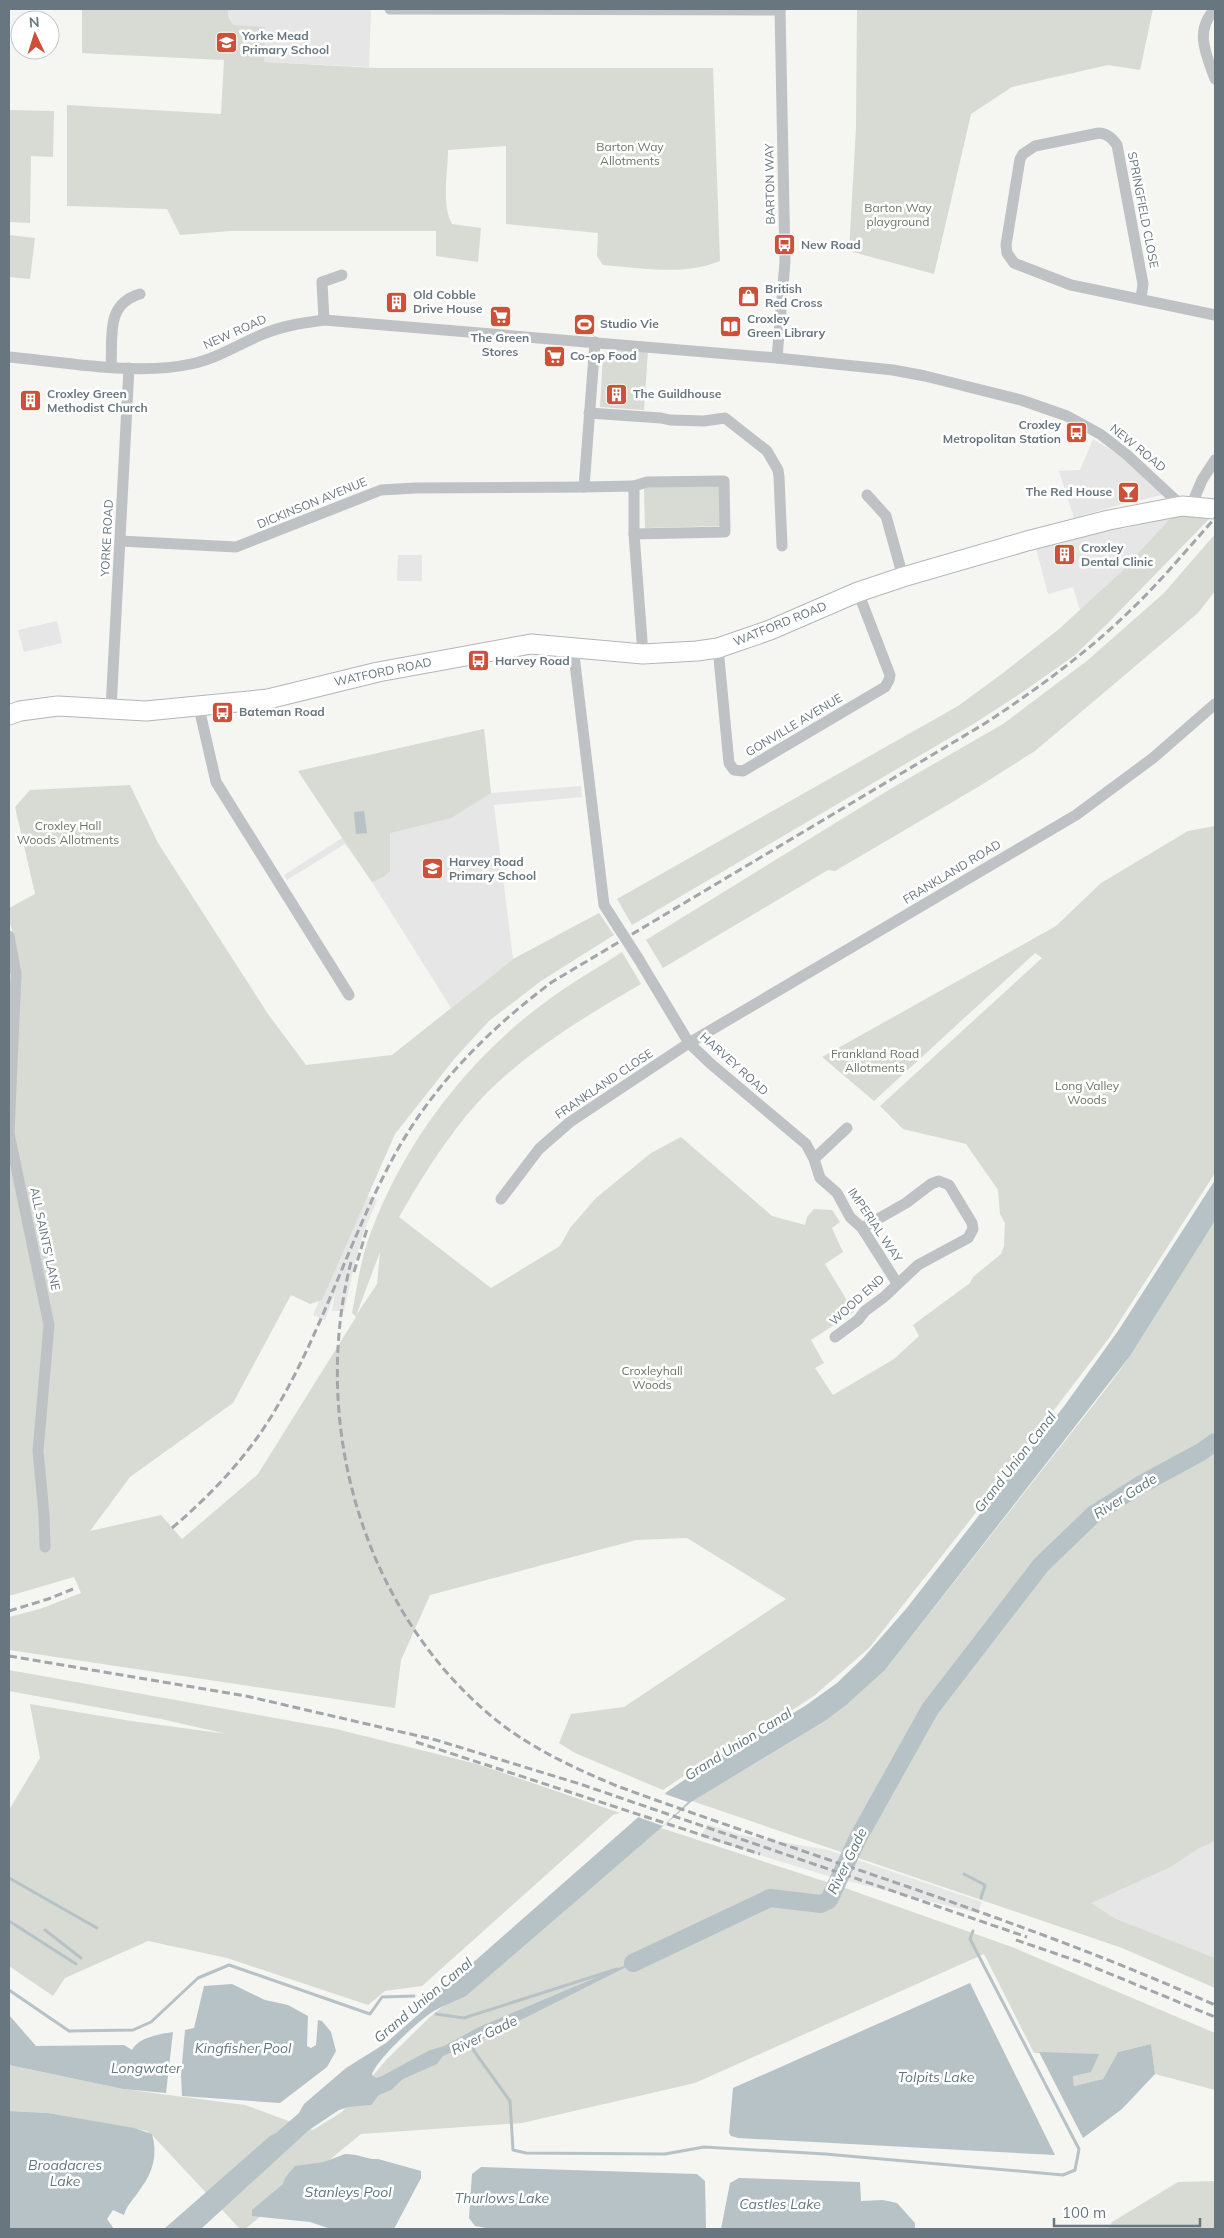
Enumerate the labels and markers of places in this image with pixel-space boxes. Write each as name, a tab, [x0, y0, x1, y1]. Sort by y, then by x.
place label: Yorke Mead Primary School	[241, 28, 329, 57]
school or university icon: Yorke Mead Primary School	[214, 31, 238, 55]
bus stop icon: New Road	[773, 233, 797, 257]
place label: New Road	[801, 237, 861, 252]
place label: British Red Cross	[765, 281, 823, 310]
shop icon: British Red Cross	[737, 284, 761, 308]
place label: Old Cobble Drive House	[413, 287, 483, 316]
building icon: Old Cobble Drive House	[385, 290, 409, 314]
supermarket icon: The Green Stores	[488, 305, 512, 329]
place label: Croxley Green Library	[747, 311, 826, 340]
sports icon: Studio Vie	[572, 312, 596, 336]
library icon: Croxley Green Library	[719, 314, 743, 338]
place label: Studio Vie	[600, 316, 659, 331]
place label: The Green Stores	[471, 330, 529, 359]
supermarket icon: Co-op Food	[542, 344, 566, 368]
place label: Co-op Food	[570, 348, 637, 363]
building icon: The Guildhouse	[605, 382, 629, 406]
place label: Croxley Green Methodist Church	[47, 386, 148, 415]
place label: The Guildhouse	[633, 386, 722, 401]
building icon: Croxley Green Methodist Church	[19, 389, 43, 413]
place label: Croxley Metropolitan Station	[943, 417, 1061, 446]
bus stop icon: Croxley Metropolitan Station	[1065, 420, 1089, 444]
bar icon: The Red House	[1116, 480, 1140, 504]
place label: The Red House	[1026, 484, 1112, 499]
place label: Croxley Dental Clinic	[1081, 540, 1153, 569]
building icon: Croxley Dental Clinic	[1053, 543, 1077, 567]
bus stop icon: Harvey Road	[467, 649, 491, 673]
place label: Harvey Road	[495, 653, 570, 668]
bus stop icon: Bateman Road	[211, 700, 235, 724]
place label: Bateman Road	[239, 704, 325, 719]
place label: Harvey Road Primary School	[449, 854, 536, 883]
school or university icon: Harvey Road Primary School	[421, 857, 445, 881]

